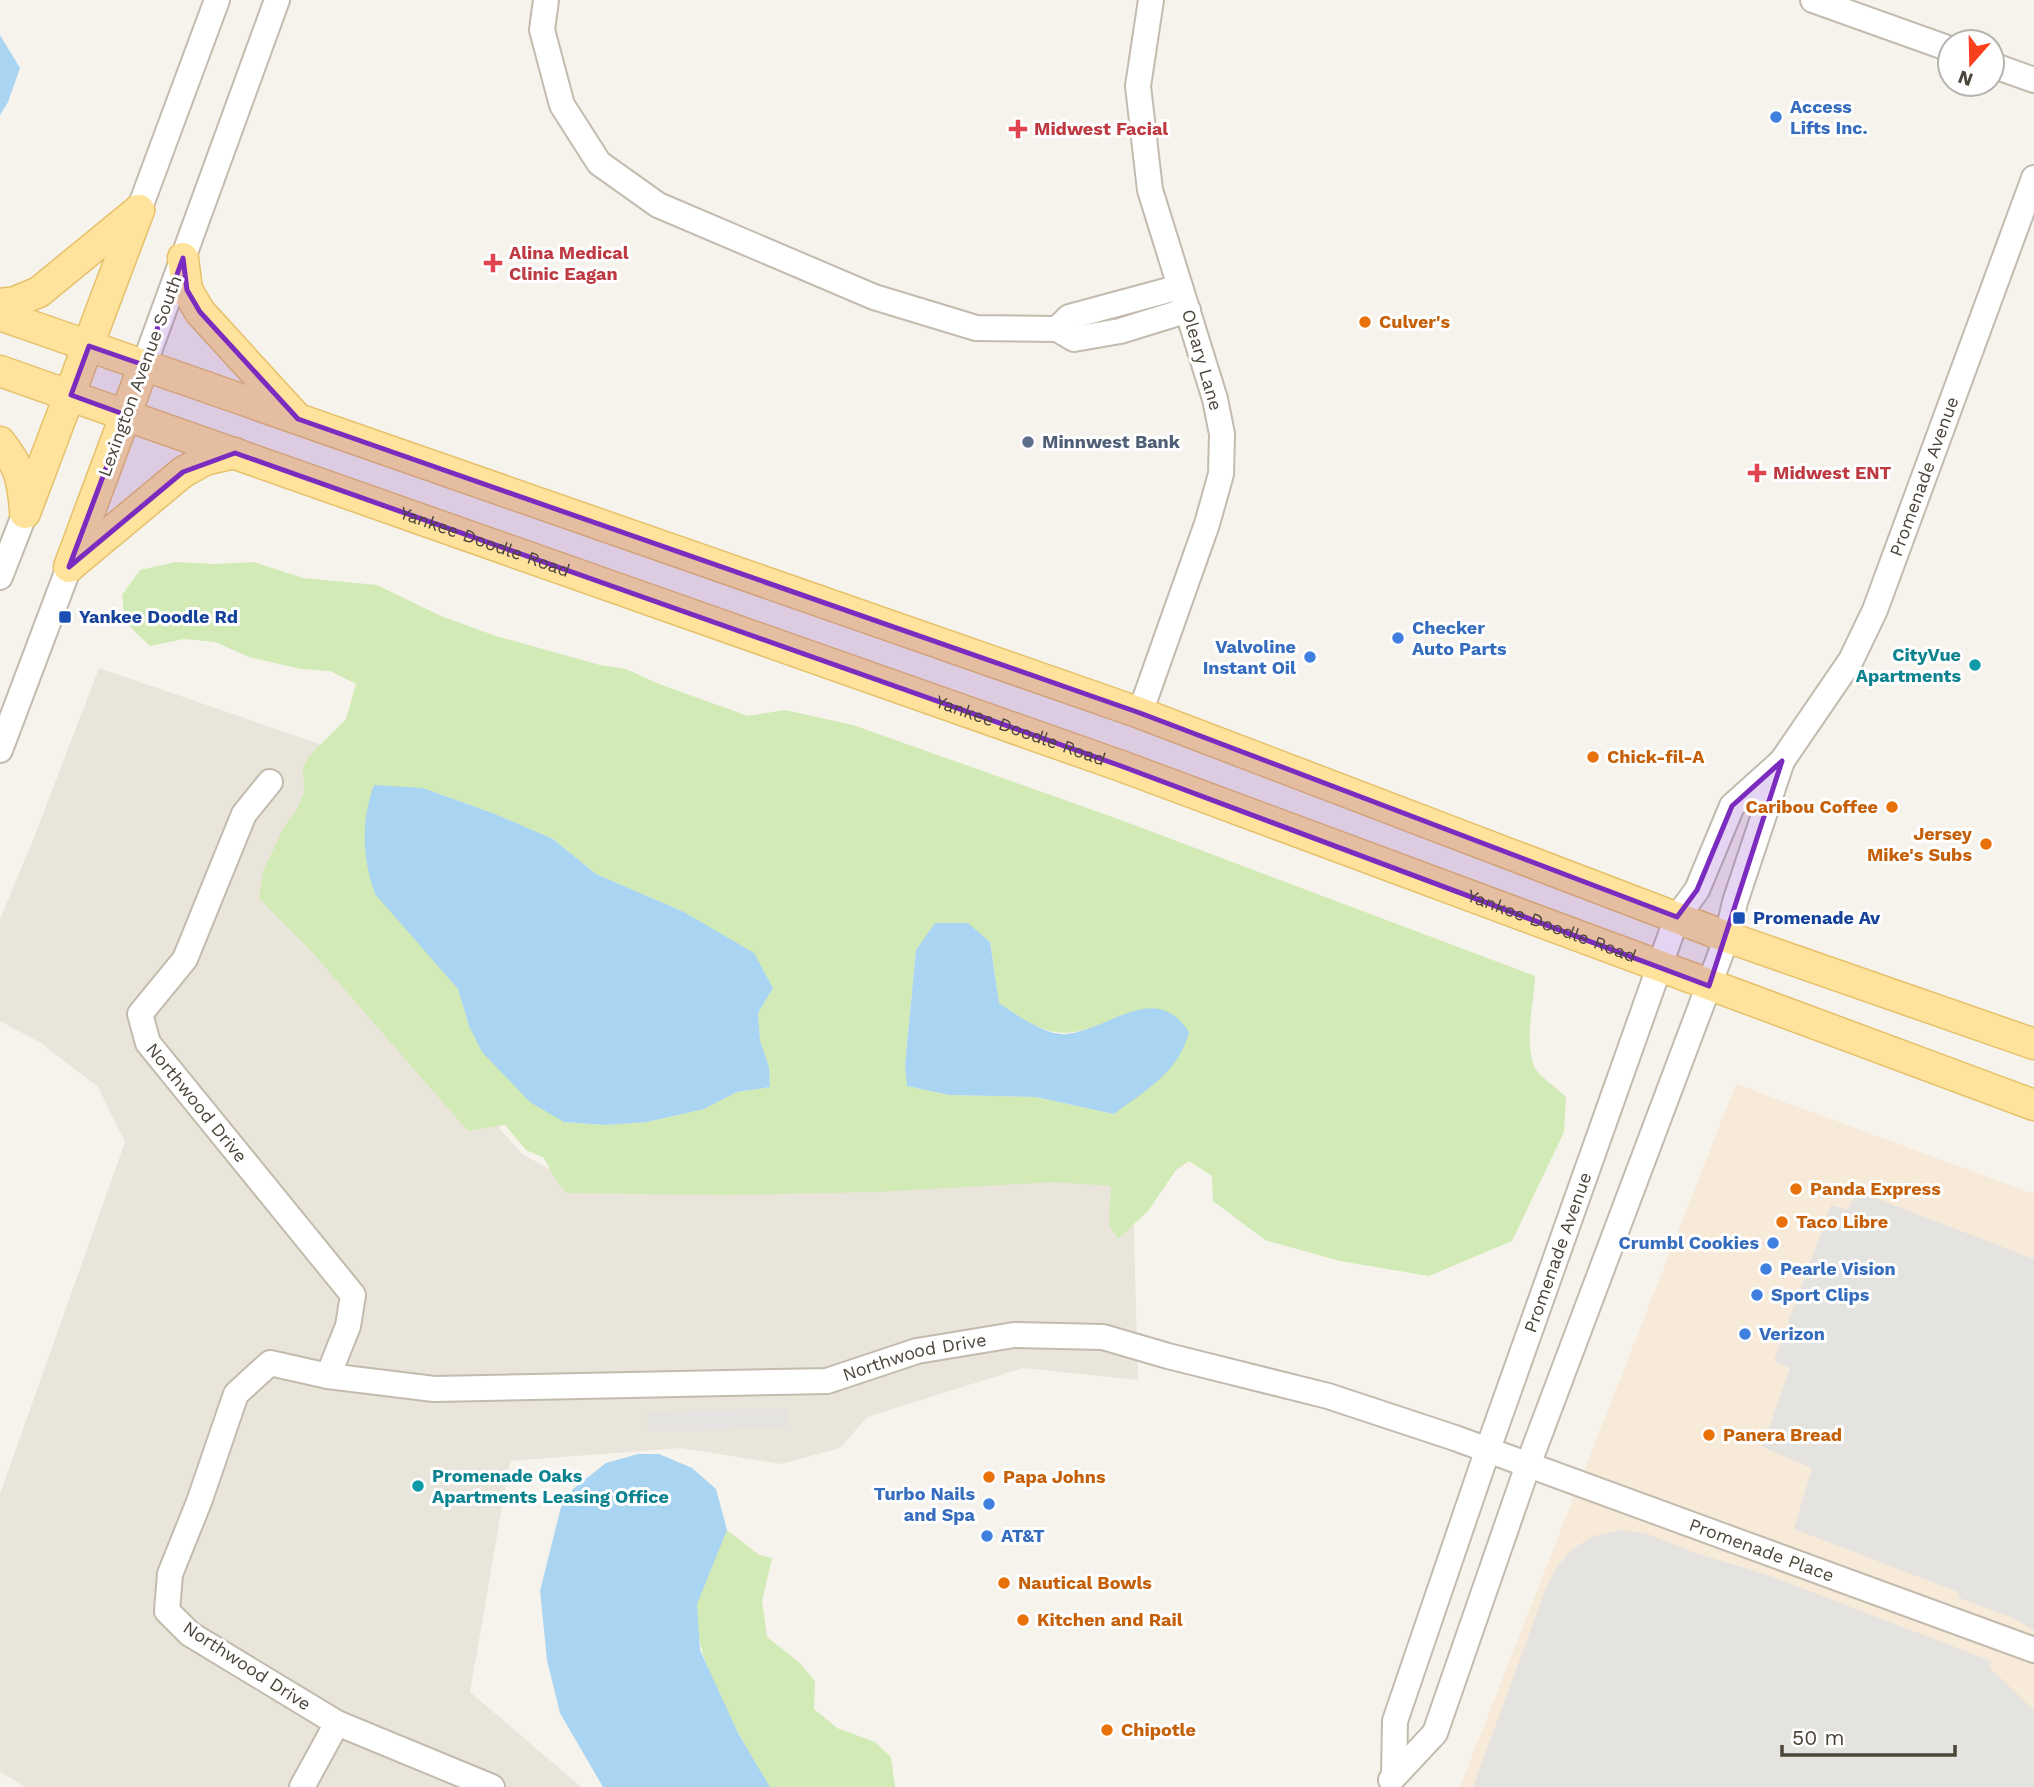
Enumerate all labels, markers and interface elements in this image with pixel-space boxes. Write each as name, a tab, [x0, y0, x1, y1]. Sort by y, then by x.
north arrow	[1936, 28, 2006, 98]
text: N	[1955, 65, 1976, 92]
place label: Access Lifts Inc.	[1790, 96, 1868, 138]
marker: Access Lifts Inc.	[1768, 109, 1784, 125]
place label: Midwest Facial	[1034, 118, 1168, 139]
marker: Midwest Facial	[1008, 119, 1028, 139]
place label: Alina Medical Clinic Eagan	[509, 242, 629, 284]
marker: Alina Medical Clinic Eagan	[483, 253, 503, 273]
street label: Lexington Avenue South	[93, 272, 186, 479]
street label: Oleary Lane	[1178, 307, 1227, 413]
place label: Culver's	[1379, 311, 1450, 332]
marker: Culver's	[1357, 314, 1373, 330]
street label: Promenade Avenue	[1885, 394, 1963, 559]
place label: Minnwest Bank	[1042, 431, 1181, 452]
marker: Minnwest Bank	[1020, 434, 1036, 450]
place label: Midwest ENT	[1773, 462, 1892, 483]
marker: Midwest ENT	[1747, 463, 1767, 483]
street label: Yankee Doodle Road	[397, 502, 573, 581]
place label: Yankee Doodle Rd	[79, 606, 238, 627]
marker: Yankee Doodle Rd	[57, 609, 73, 625]
place label: Checker Auto Parts	[1412, 617, 1507, 659]
marker: Checker Auto Parts	[1390, 630, 1406, 646]
place label: Valvoline Instant Oil	[1203, 636, 1296, 678]
place label: CityVue Apartments	[1856, 644, 1961, 686]
marker: Valvoline Instant Oil	[1302, 649, 1318, 665]
marker: CityVue Apartments	[1967, 657, 1983, 673]
street label: Yankee Doodle Road	[933, 690, 1108, 770]
place label: Chick-fil-A	[1607, 746, 1705, 767]
marker: Chick-fil-A	[1585, 749, 1601, 765]
place label: Caribou Coffee	[1746, 796, 1878, 817]
marker: Caribou Coffee	[1884, 799, 1900, 815]
place label: Jersey Mike's Subs	[1867, 823, 1973, 865]
marker: Jersey Mike's Subs	[1978, 836, 1994, 852]
street label: Yankee Doodle Road	[1464, 884, 1639, 966]
place label: Promenade Av	[1753, 907, 1881, 928]
marker: Promenade Av	[1731, 910, 1747, 926]
street label: Northwood Drive	[142, 1038, 252, 1166]
street label: Promenade Avenue	[1519, 1169, 1595, 1335]
place label: Panda Express	[1810, 1178, 1941, 1199]
marker: Panda Express	[1788, 1181, 1804, 1197]
place label: Taco Libre	[1796, 1211, 1888, 1232]
marker: Taco Libre	[1774, 1214, 1790, 1230]
place label: Crumbl Cookies	[1619, 1232, 1759, 1253]
marker: Crumbl Cookies	[1765, 1235, 1781, 1251]
place label: Pearle Vision	[1780, 1258, 1896, 1279]
marker: Pearle Vision	[1758, 1261, 1774, 1277]
place label: Sport Clips	[1771, 1284, 1870, 1305]
marker: Sport Clips	[1749, 1287, 1765, 1303]
place label: Verizon	[1759, 1323, 1825, 1344]
marker: Verizon	[1737, 1326, 1753, 1342]
street label: Northwood Drive	[840, 1329, 988, 1385]
place label: Panera Bread	[1723, 1424, 1842, 1445]
marker: Panera Bread	[1701, 1427, 1717, 1443]
place label: Promenade Oaks Apartments Leasing Office	[432, 1465, 669, 1507]
place label: Papa Johns	[1003, 1466, 1106, 1487]
marker: Papa Johns	[981, 1469, 997, 1485]
marker: Promenade Oaks Apartments Leasing Office	[410, 1478, 426, 1494]
place label: Turbo Nails and Spa	[874, 1483, 976, 1525]
marker: Turbo Nails and Spa	[981, 1496, 997, 1512]
street label: Promenade Place	[1686, 1514, 1837, 1586]
place label: AT&T	[1001, 1525, 1045, 1546]
marker: AT&T	[979, 1528, 995, 1544]
place label: Nautical Bowls	[1018, 1572, 1152, 1593]
marker: Nautical Bowls	[996, 1575, 1012, 1591]
place label: Kitchen and Rail	[1037, 1609, 1183, 1630]
marker: Kitchen and Rail	[1015, 1612, 1031, 1628]
street label: Northwood Drive	[180, 1617, 315, 1715]
scale bar	[1782, 1714, 1955, 1758]
place label: Chipotle	[1121, 1719, 1196, 1740]
marker: Chipotle	[1099, 1722, 1115, 1738]
text: 50 m	[1792, 1725, 1844, 1750]

